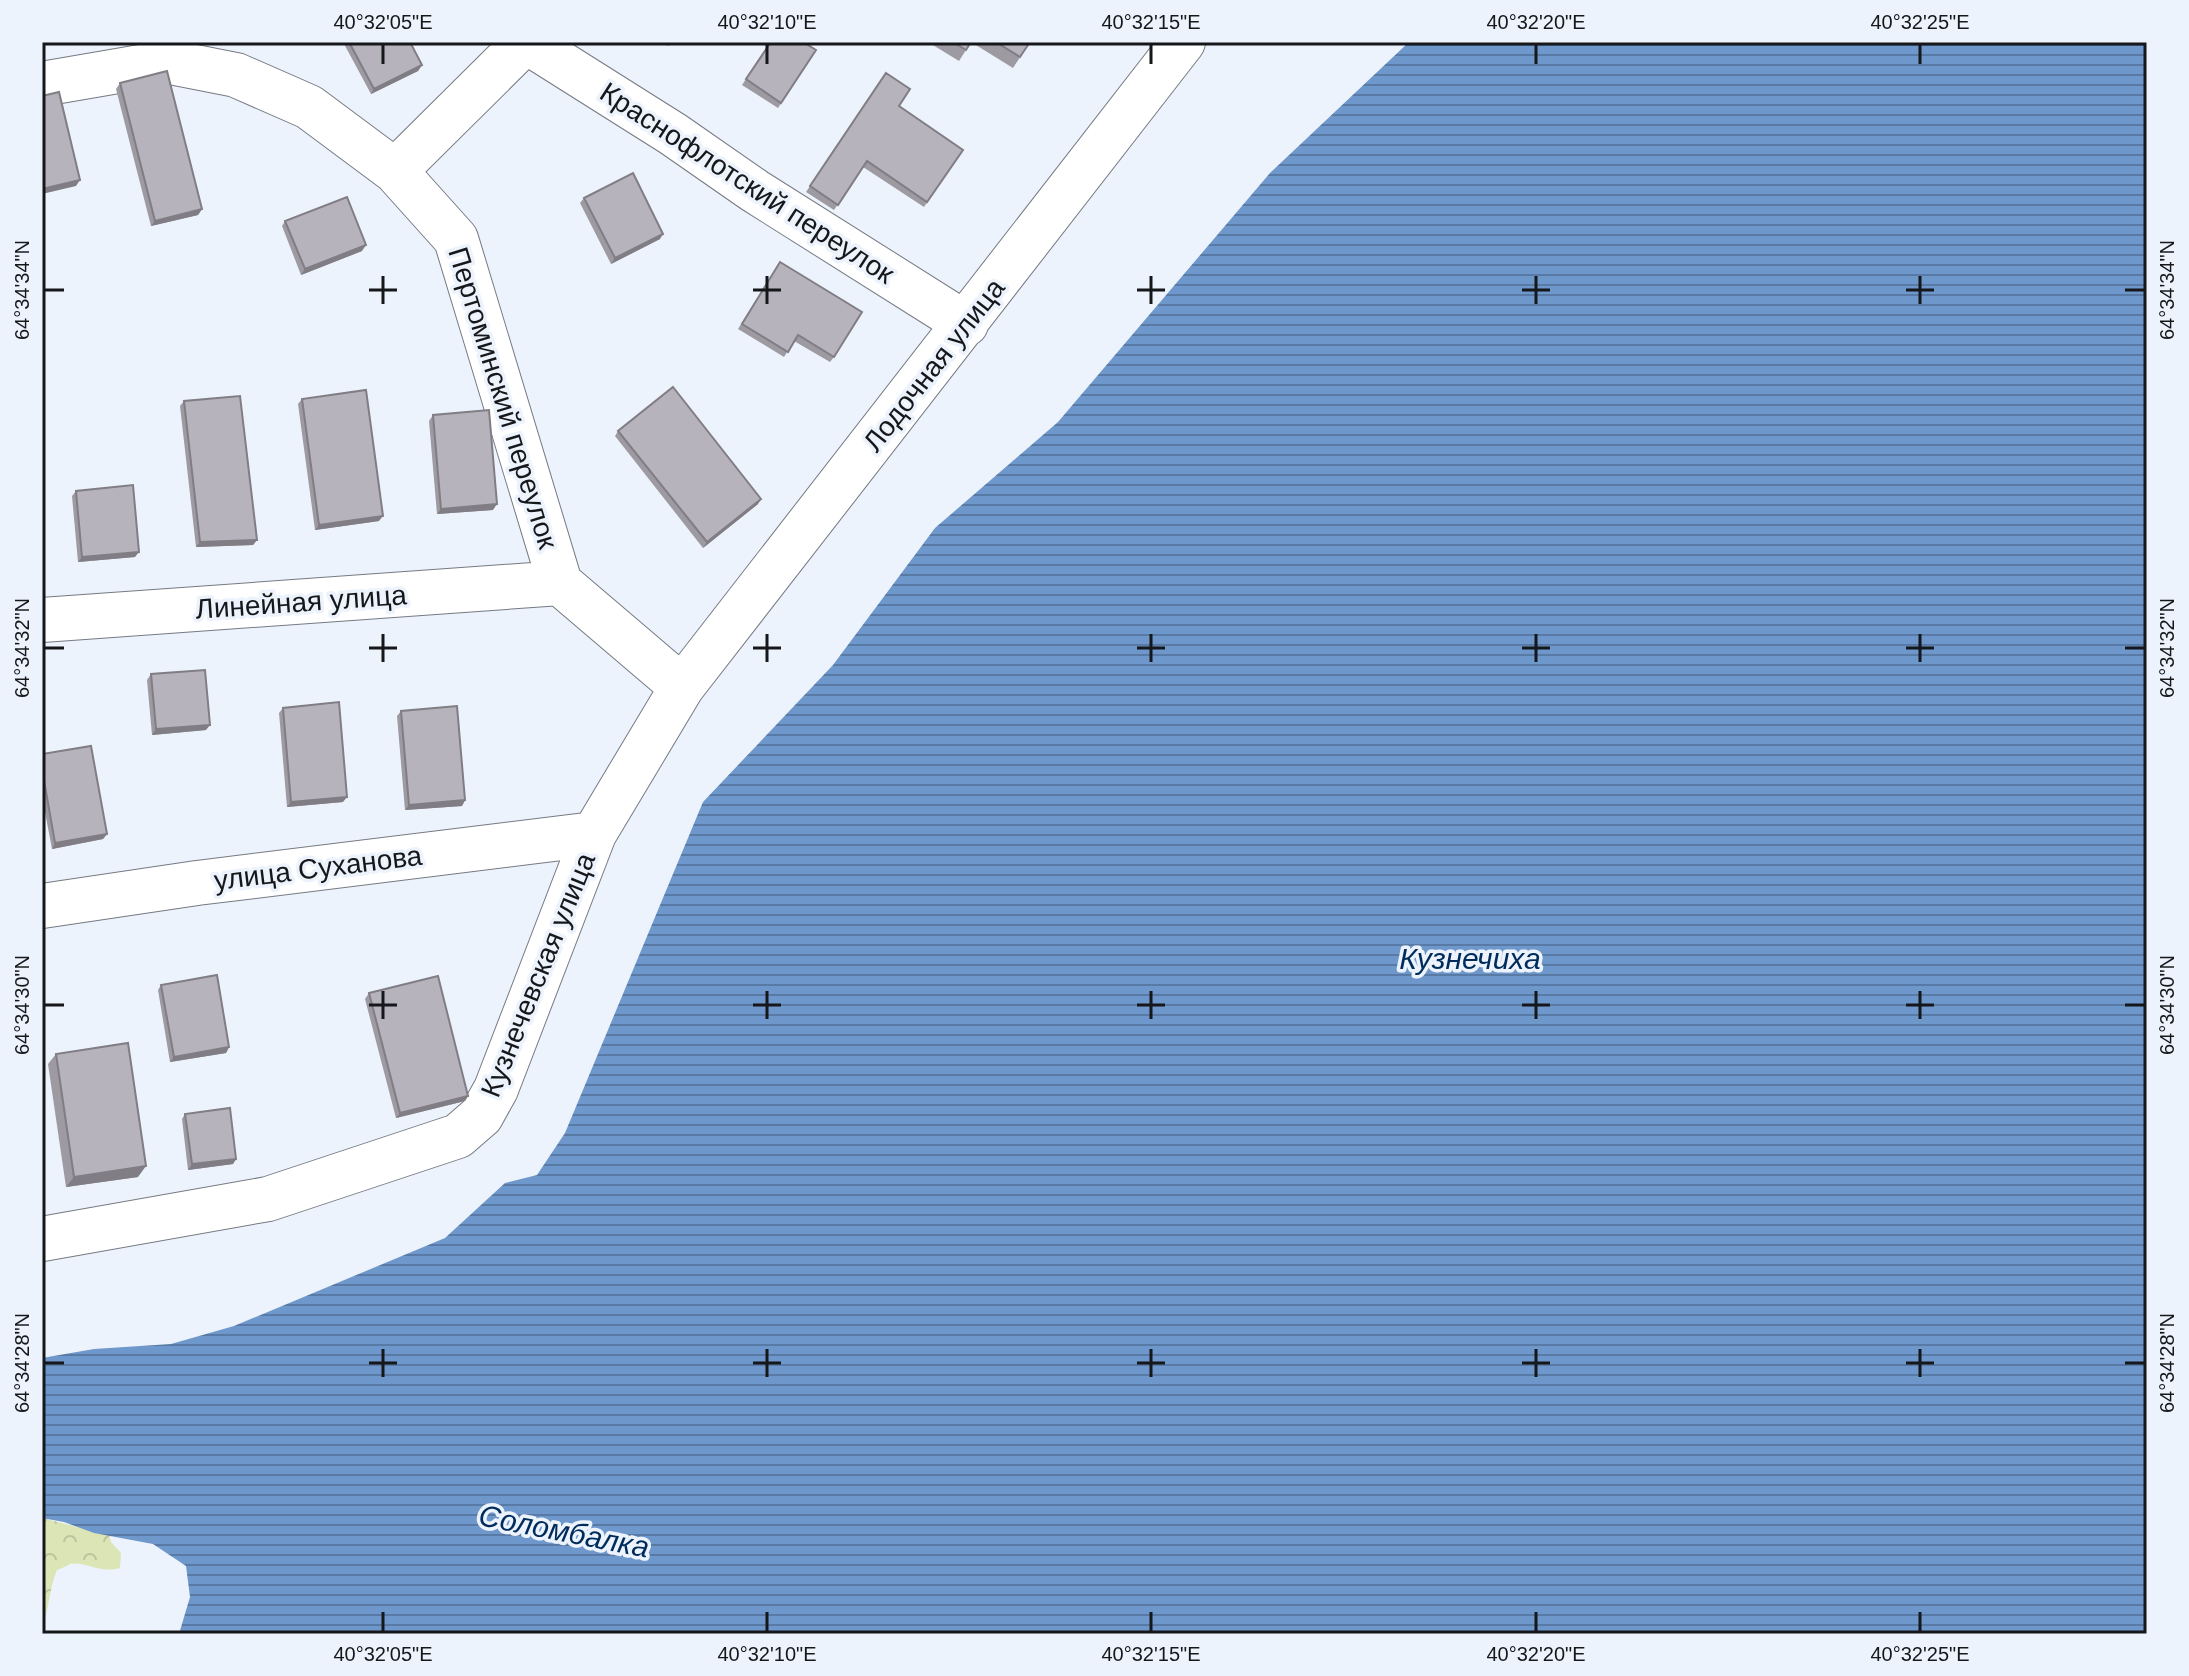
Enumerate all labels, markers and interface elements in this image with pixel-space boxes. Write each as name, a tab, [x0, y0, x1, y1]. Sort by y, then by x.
text: 40°32'05"E	[334, 11, 433, 33]
text: 40°32'10"E	[718, 11, 817, 33]
text: 40°32'15"E	[1102, 11, 1201, 33]
text: 40°32'20"E	[1487, 11, 1586, 33]
text: 40°32'25"E	[1871, 11, 1970, 33]
street label: Краснофлотский переулок	[594, 76, 900, 290]
text: 64°34'34"N	[11, 240, 33, 340]
text: 64°34'34"N	[2156, 240, 2178, 340]
street label: Пертоминский переулок	[442, 243, 564, 553]
street label: Лодочная улица	[857, 272, 1011, 457]
street label: Линейная улица	[194, 579, 408, 625]
text: 64°34'32"N	[11, 598, 33, 698]
text: 64°34'32"N	[2156, 598, 2178, 698]
street label: улица Суханова	[212, 840, 424, 896]
street label: Кузнечевская улица	[475, 848, 601, 1101]
water label: Кузнечиха	[1399, 942, 1541, 975]
text: 64°34'30"N	[11, 955, 33, 1055]
text: 64°34'30"N	[2156, 955, 2178, 1055]
text: 64°34'28"N	[11, 1313, 33, 1413]
text: 64°34'28"N	[2156, 1313, 2178, 1413]
water label: Соломбалка	[476, 1498, 652, 1564]
text: 40°32'05"E	[334, 1643, 433, 1665]
text: 40°32'10"E	[718, 1643, 817, 1665]
text: 40°32'15"E	[1102, 1643, 1201, 1665]
text: 40°32'20"E	[1487, 1643, 1586, 1665]
text: 40°32'25"E	[1871, 1643, 1970, 1665]

